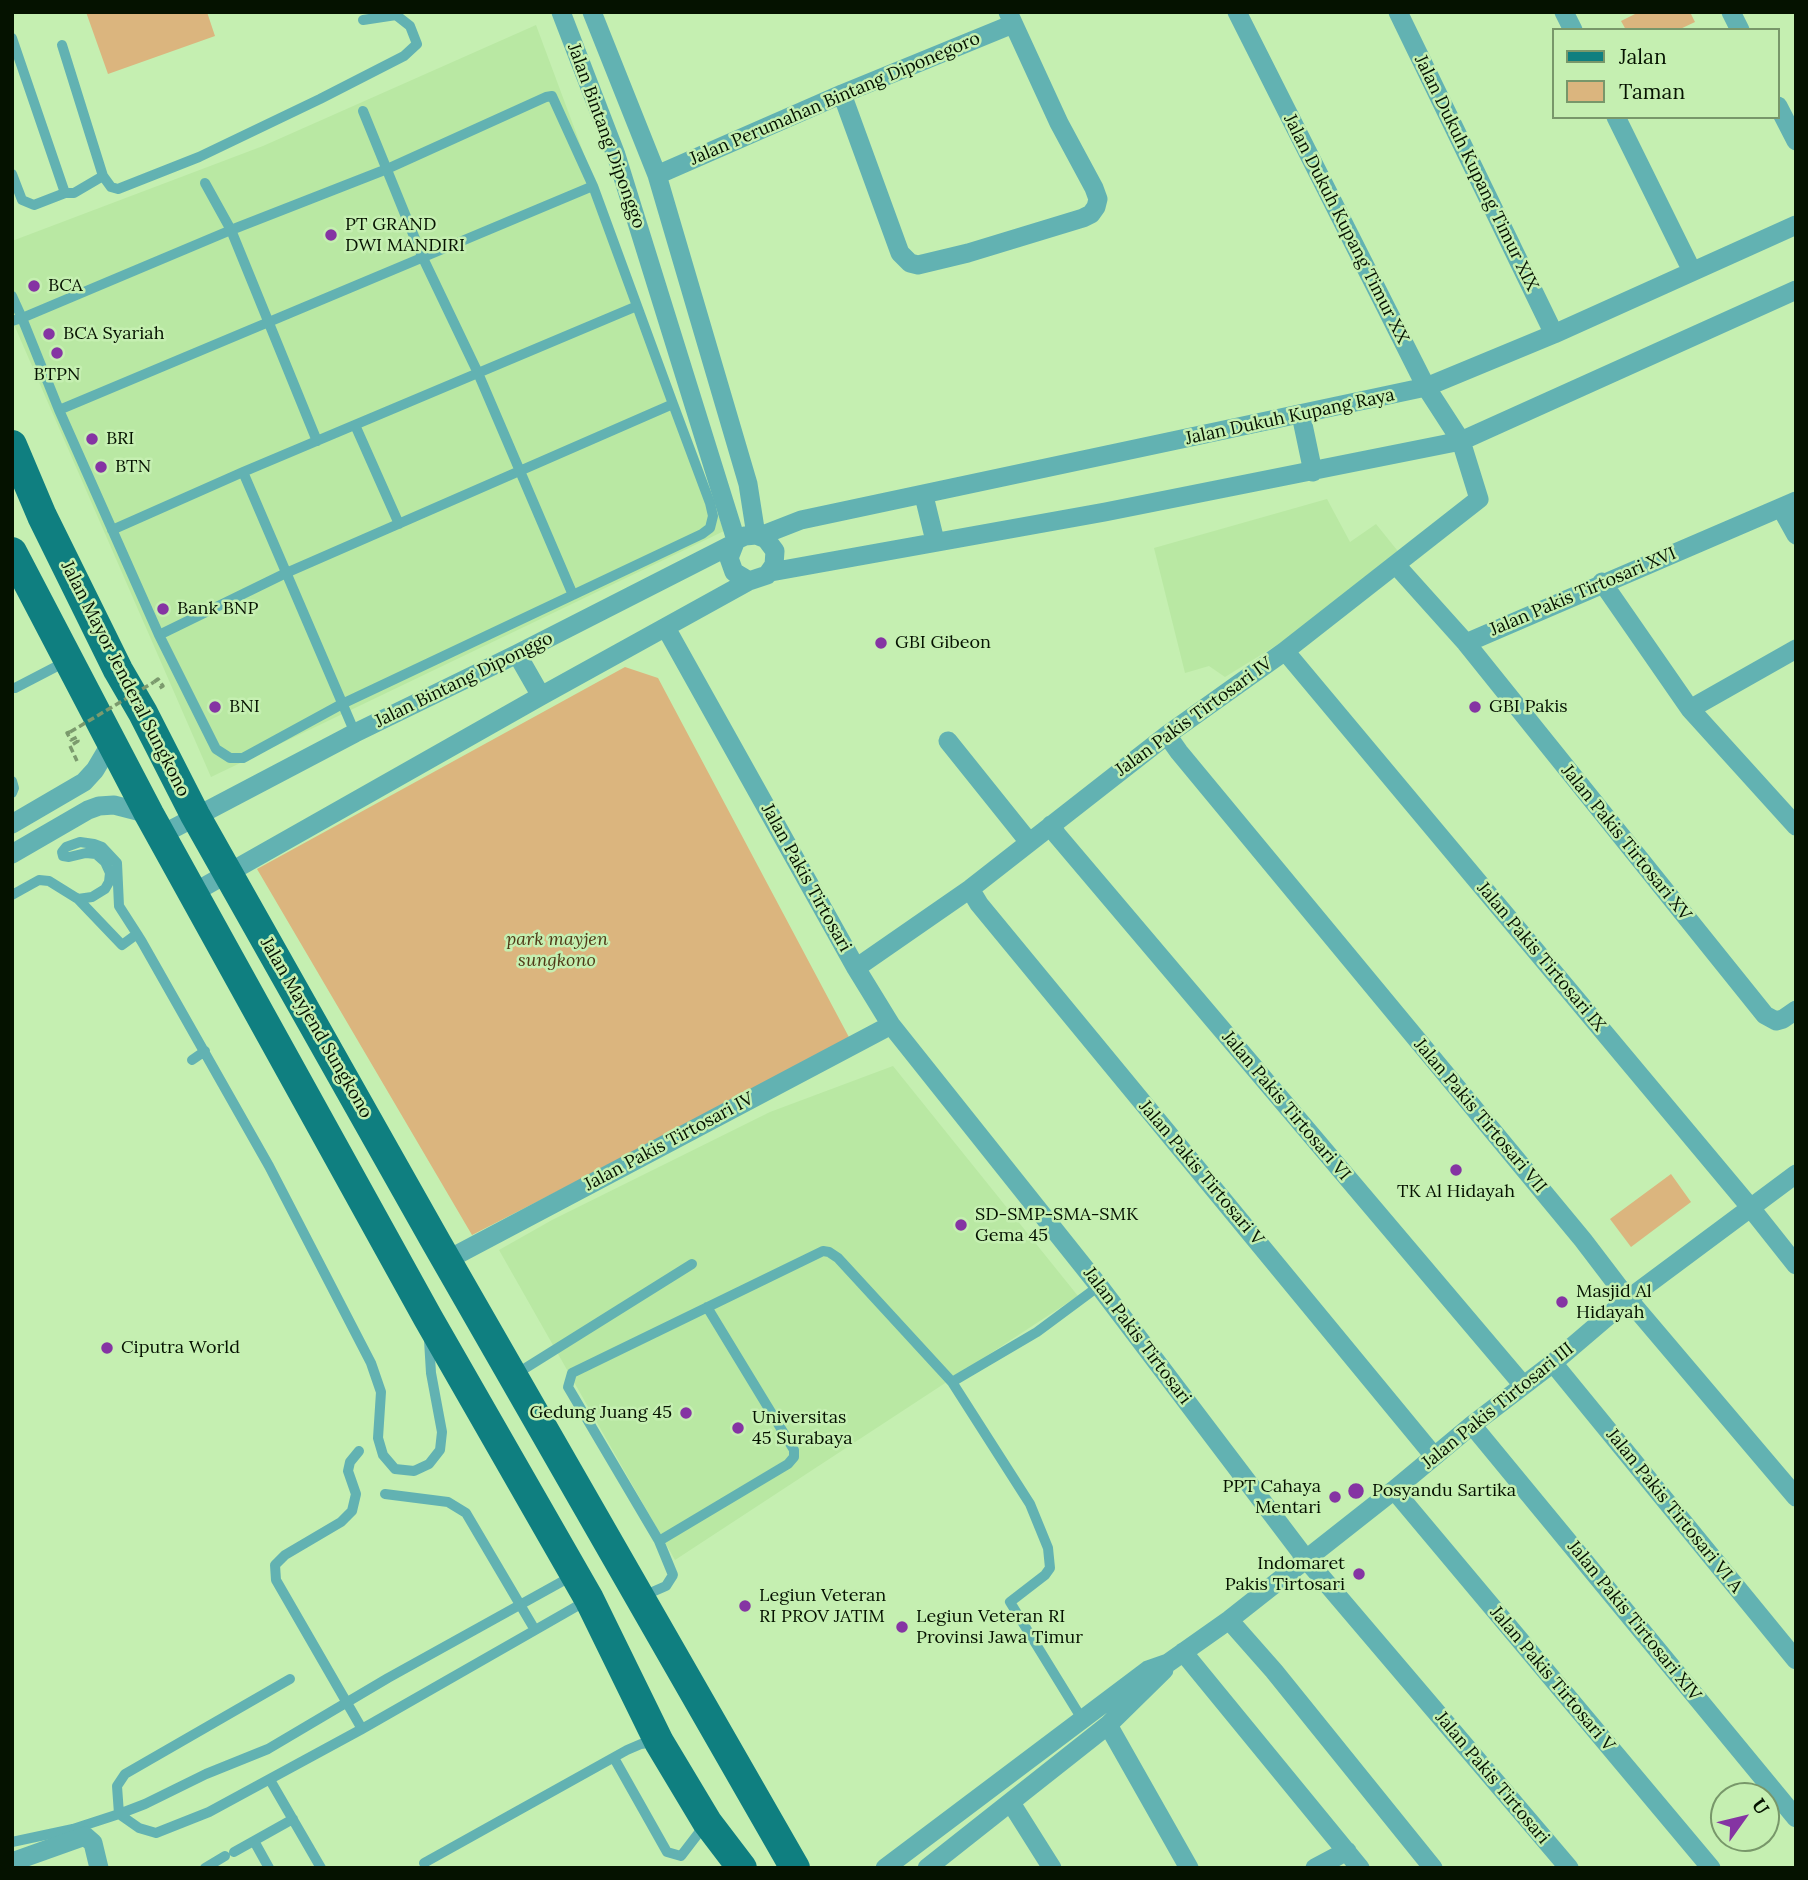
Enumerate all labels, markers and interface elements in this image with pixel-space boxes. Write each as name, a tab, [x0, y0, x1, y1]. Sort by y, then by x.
street label: Jalan Perumahan Bintang Diponegoro	[687, 28, 983, 170]
legend	[1552, 28, 1780, 119]
street label: Jalan Bintang Diponggo	[562, 41, 650, 231]
text: Jalan	[1619, 43, 1667, 70]
street label: Jalan Dukuh Kupang Timur XIX	[1409, 52, 1543, 294]
text: Taman	[1619, 78, 1685, 105]
street label: Jalan Dukuh Kupang Timur XX	[1279, 111, 1413, 347]
place label: PT GRAND DWI MANDIRI	[345, 214, 465, 256]
marker: PT GRAND DWI MANDIRI	[323, 227, 339, 243]
place label: BCA	[48, 275, 83, 297]
marker: BCA	[26, 278, 42, 294]
place label: BCA Syariah	[63, 323, 164, 345]
marker: BCA Syariah	[41, 326, 57, 342]
marker: BTPN	[49, 345, 65, 361]
place label: BTPN	[33, 364, 81, 386]
street label: Jalan Dukuh Kupang Raya	[1183, 384, 1397, 450]
place label: BRI	[106, 428, 134, 450]
marker: BRI	[84, 431, 100, 447]
place label: BTN	[115, 456, 151, 478]
marker: BTN	[93, 459, 109, 475]
street label: Jalan Pakis Tirtosari XVI	[1487, 543, 1679, 641]
street label: Jalan Mayor Jenderal Sungkono	[56, 558, 194, 800]
place label: Bank BNP	[177, 598, 258, 620]
marker: Bank BNP	[155, 601, 171, 617]
street label: Jalan Bintang Diponggo	[371, 627, 557, 733]
place label: GBI Gibeon	[895, 632, 991, 654]
marker: GBI Gibeon	[873, 635, 889, 651]
street label: Jalan Pakis Tirtosari IV	[1111, 653, 1277, 781]
place label: BNI	[229, 696, 260, 718]
place label: GBI Pakis	[1489, 696, 1568, 718]
marker: BNI	[207, 699, 223, 715]
marker: GBI Pakis	[1467, 699, 1483, 715]
street label: Jalan Pakis Tirtosari XV	[1556, 761, 1696, 925]
street label: Jalan Pakis Tirtosari	[756, 800, 856, 956]
street label: Jalan Pakis Tirtosari IX	[1472, 878, 1610, 1036]
park label: park mayjen sungkono	[506, 929, 608, 972]
street label: Jalan Mayjend Sungkono	[255, 934, 377, 1122]
street label: Jalan Pakis Tirtosari VI	[1217, 1027, 1355, 1185]
street label: Jalan Pakis Tirtosari VII	[1409, 1035, 1551, 1197]
street label: Jalan Pakis Tirtosari IV	[581, 1088, 757, 1196]
street label: Jalan Pakis Tirtosari V	[1134, 1096, 1268, 1250]
marker: TK Al Hidayah	[1448, 1162, 1464, 1178]
place label: TK Al Hidayah	[1397, 1181, 1515, 1203]
place label: SD-SMP-SMA-SMK Gema 45	[975, 1204, 1138, 1246]
marker: SD-SMP-SMA-SMK Gema 45	[953, 1217, 969, 1233]
street label: Jalan Pakis Tirtosari	[1078, 1263, 1196, 1409]
place label: Masjid Al Hidayah	[1576, 1281, 1652, 1324]
marker: Masjid Al Hidayah	[1554, 1294, 1570, 1310]
place label: Ciputra World	[121, 1337, 240, 1359]
street label: Jalan Pakis Tirtosari III	[1418, 1338, 1578, 1474]
marker: Ciputra World	[99, 1340, 115, 1356]
place label: Gedung Juang 45	[530, 1402, 672, 1424]
marker: Gedung Juang 45	[678, 1405, 694, 1421]
place label: Universitas 45 Surabaya	[752, 1407, 852, 1450]
marker: Universitas 45 Surabaya	[730, 1420, 746, 1436]
street label: Jalan Pakis Tirtosari VI A	[1601, 1425, 1747, 1597]
place label: PPT Cahaya Mentari	[1222, 1476, 1321, 1518]
place label: Posyandu Sartika	[1372, 1480, 1516, 1502]
marker: Posyandu Sartika	[1346, 1481, 1366, 1501]
marker: PPT Cahaya Mentari	[1327, 1489, 1343, 1505]
street label: Jalan Pakis Tirtosari XIV	[1563, 1536, 1705, 1706]
place label: Indomaret Pakis Tirtosari	[1225, 1553, 1345, 1596]
marker: Indomaret Pakis Tirtosari	[1351, 1566, 1367, 1582]
place label: Legiun Veteran RI PROV JATIM	[759, 1585, 886, 1628]
marker: Legiun Veteran RI PROV JATIM	[737, 1598, 753, 1614]
street label: Jalan Pakis Tirtosari V	[1485, 1602, 1619, 1756]
place label: Legiun Veteran RI Provinsi Jawa Timur	[916, 1606, 1083, 1648]
marker: Legiun Veteran RI Provinsi Jawa Timur	[894, 1619, 910, 1635]
street label: Jalan Pakis Tirtosari	[1430, 1708, 1554, 1848]
north arrow	[1710, 1782, 1780, 1852]
text: U	[1747, 1794, 1775, 1819]

